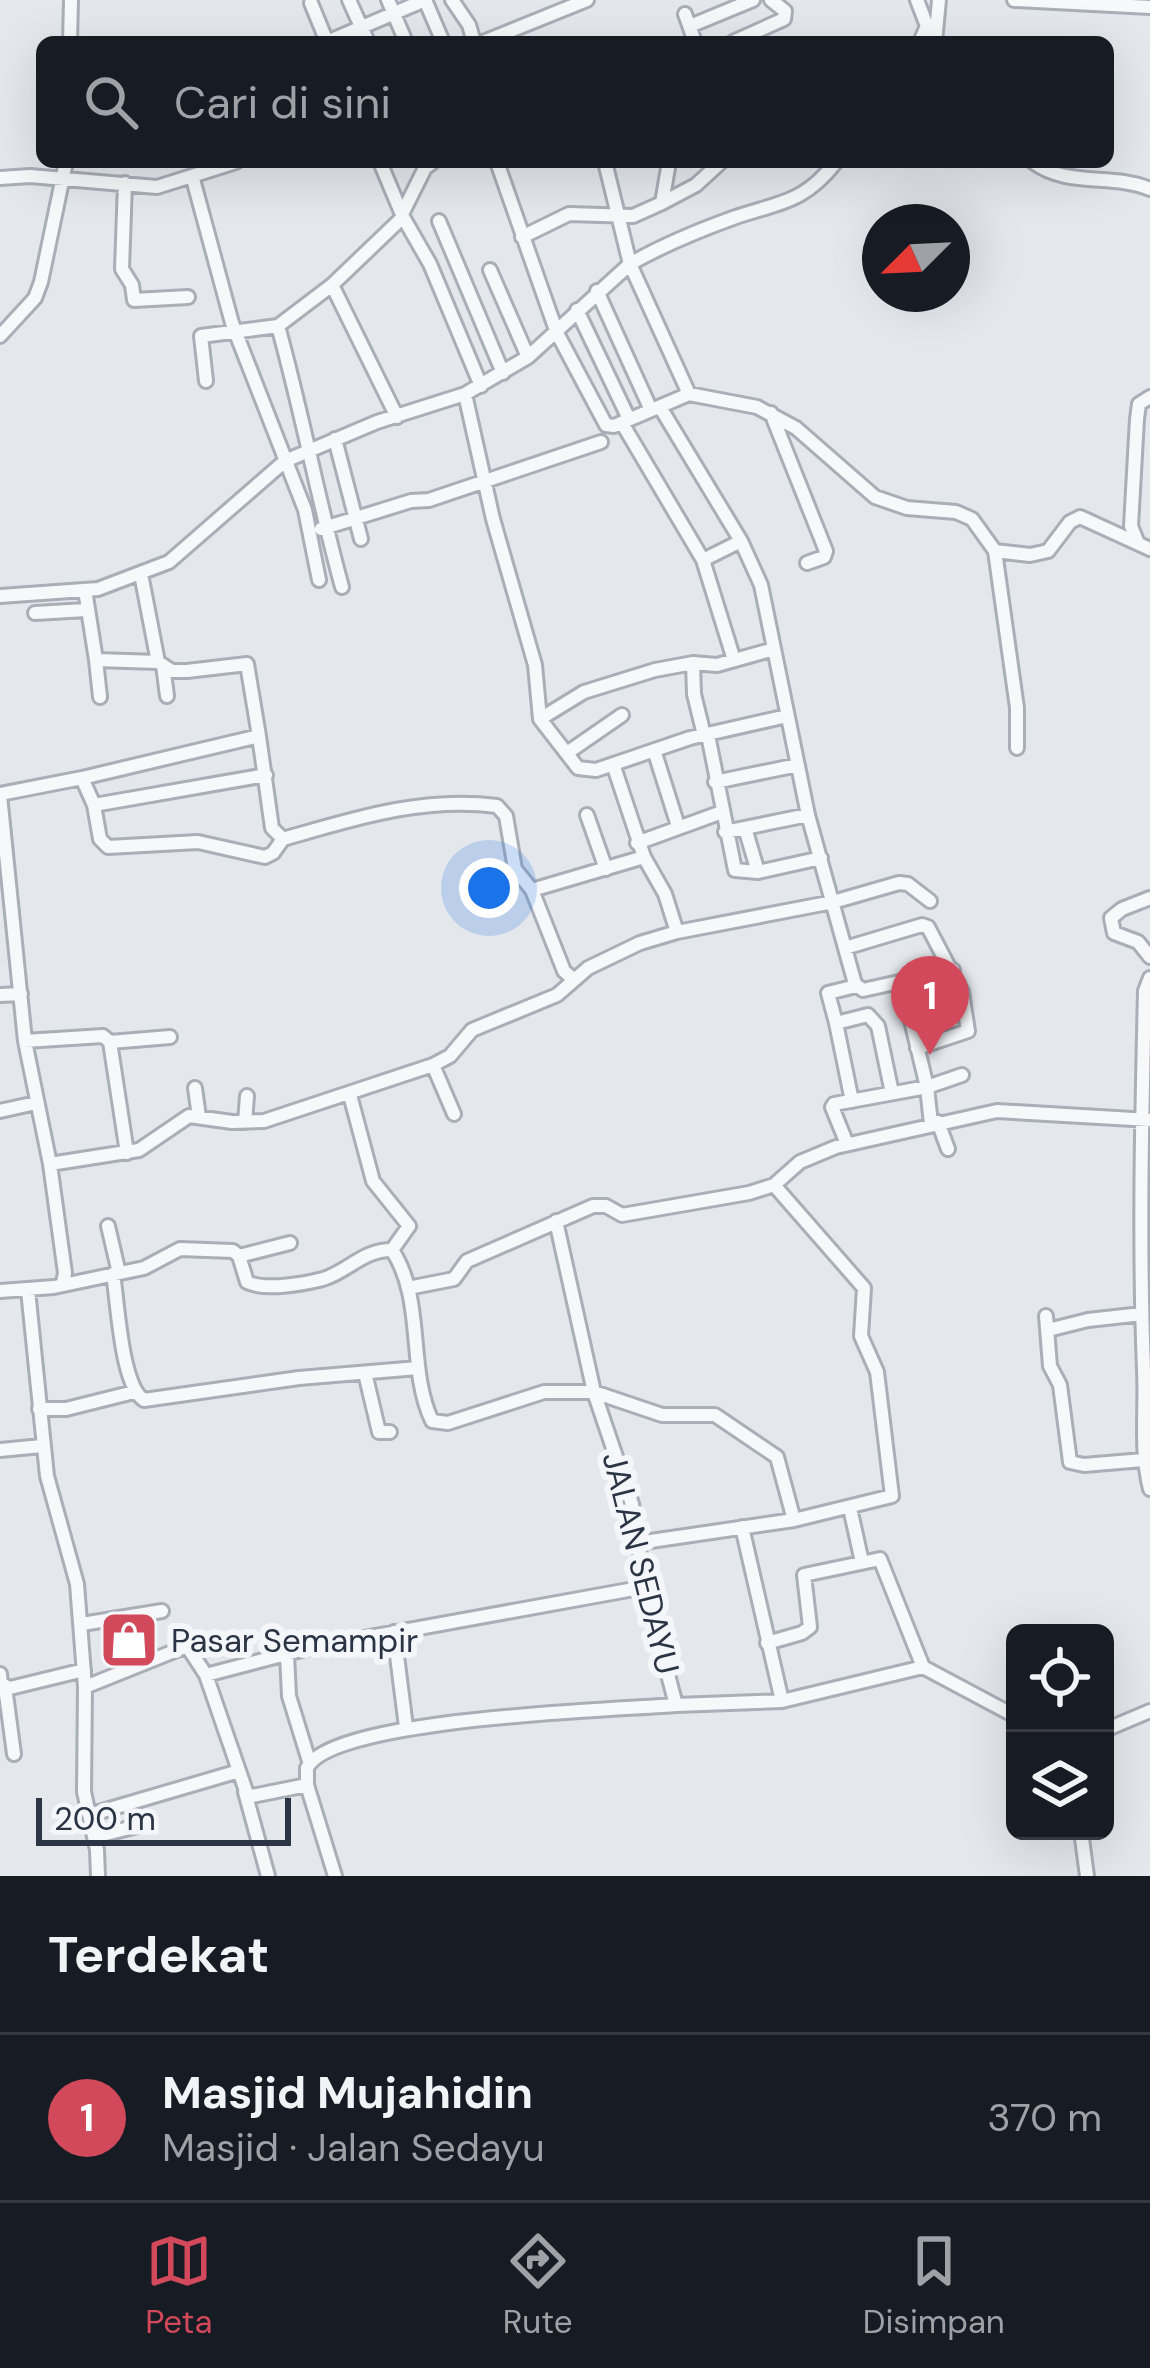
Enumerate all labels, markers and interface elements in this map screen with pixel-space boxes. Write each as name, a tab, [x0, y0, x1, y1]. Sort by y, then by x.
search box	[36, 36, 1114, 168]
icon: search	[78, 69, 144, 135]
text: Cari di sini	[174, 73, 391, 132]
north arrow	[862, 204, 970, 312]
your location	[459, 858, 519, 918]
pin: 1	[891, 956, 969, 1055]
street label: JALAN SEDAYU	[593, 1447, 689, 1679]
shop icon: Pasar Semampir	[98, 1609, 160, 1671]
place label: Pasar Semampir	[171, 1619, 418, 1662]
map controls	[1006, 1624, 1114, 1840]
button: locate	[1006, 1624, 1114, 1732]
button: layers	[1006, 1732, 1114, 1840]
scale bar	[36, 1792, 291, 1845]
text: 200 m	[54, 1797, 156, 1840]
text: Terdekat	[48, 1921, 269, 1988]
text: Masjid Mujahidin	[162, 2063, 533, 2122]
text: 1	[80, 2092, 94, 2143]
text: 370 m	[988, 2092, 1102, 2143]
text: Masjid · Jalan Sedayu	[162, 2122, 545, 2173]
tab: Peta	[145, 2228, 212, 2343]
tab: Rute	[503, 2228, 572, 2343]
tab: Disimpan	[863, 2228, 1005, 2343]

